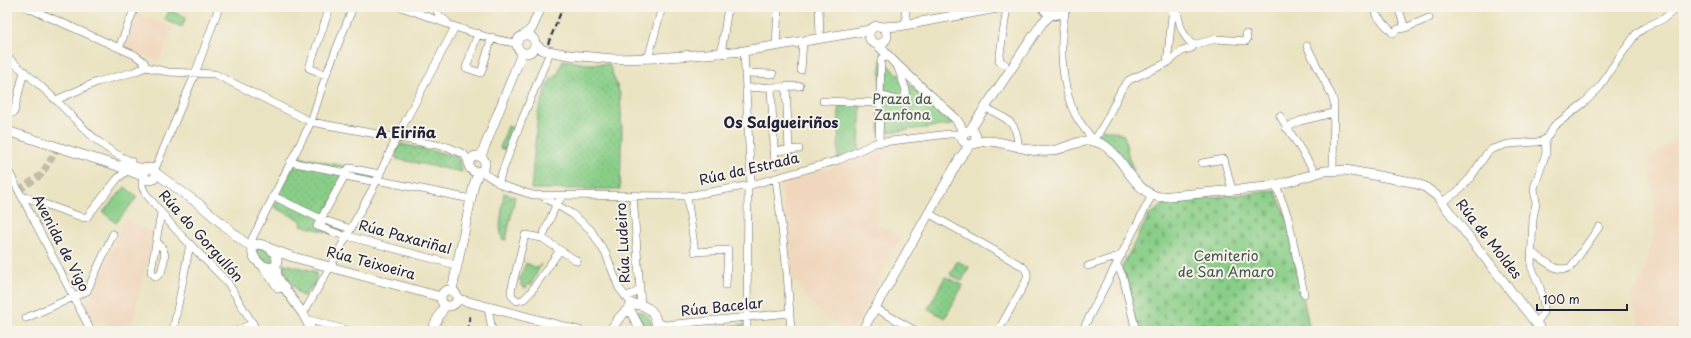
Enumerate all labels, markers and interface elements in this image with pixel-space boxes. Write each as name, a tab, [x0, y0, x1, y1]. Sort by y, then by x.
park label: Praza da Zanfona	[872, 88, 932, 125]
district label: Os Salgueiriños	[724, 110, 838, 133]
district label: A Eiriña	[375, 120, 437, 143]
street label: Rúa da Estrada	[697, 147, 801, 190]
street label: Rúa do Gorgullón	[154, 185, 248, 286]
street label: Avenida de Vigo	[28, 190, 95, 295]
street label: Rúa de Moldes	[1451, 194, 1527, 283]
street label: Rúa Ludeiro	[610, 202, 635, 284]
street label: Rúa Paxariñal	[356, 214, 454, 259]
street label: Rúa Teixoeira	[324, 241, 418, 285]
park label: Cemiterio de San Amaro	[1178, 245, 1274, 282]
scale bar	[1537, 286, 1627, 312]
text: 100 m	[1543, 290, 1580, 308]
street label: Rúa Bacelar	[680, 292, 765, 321]

